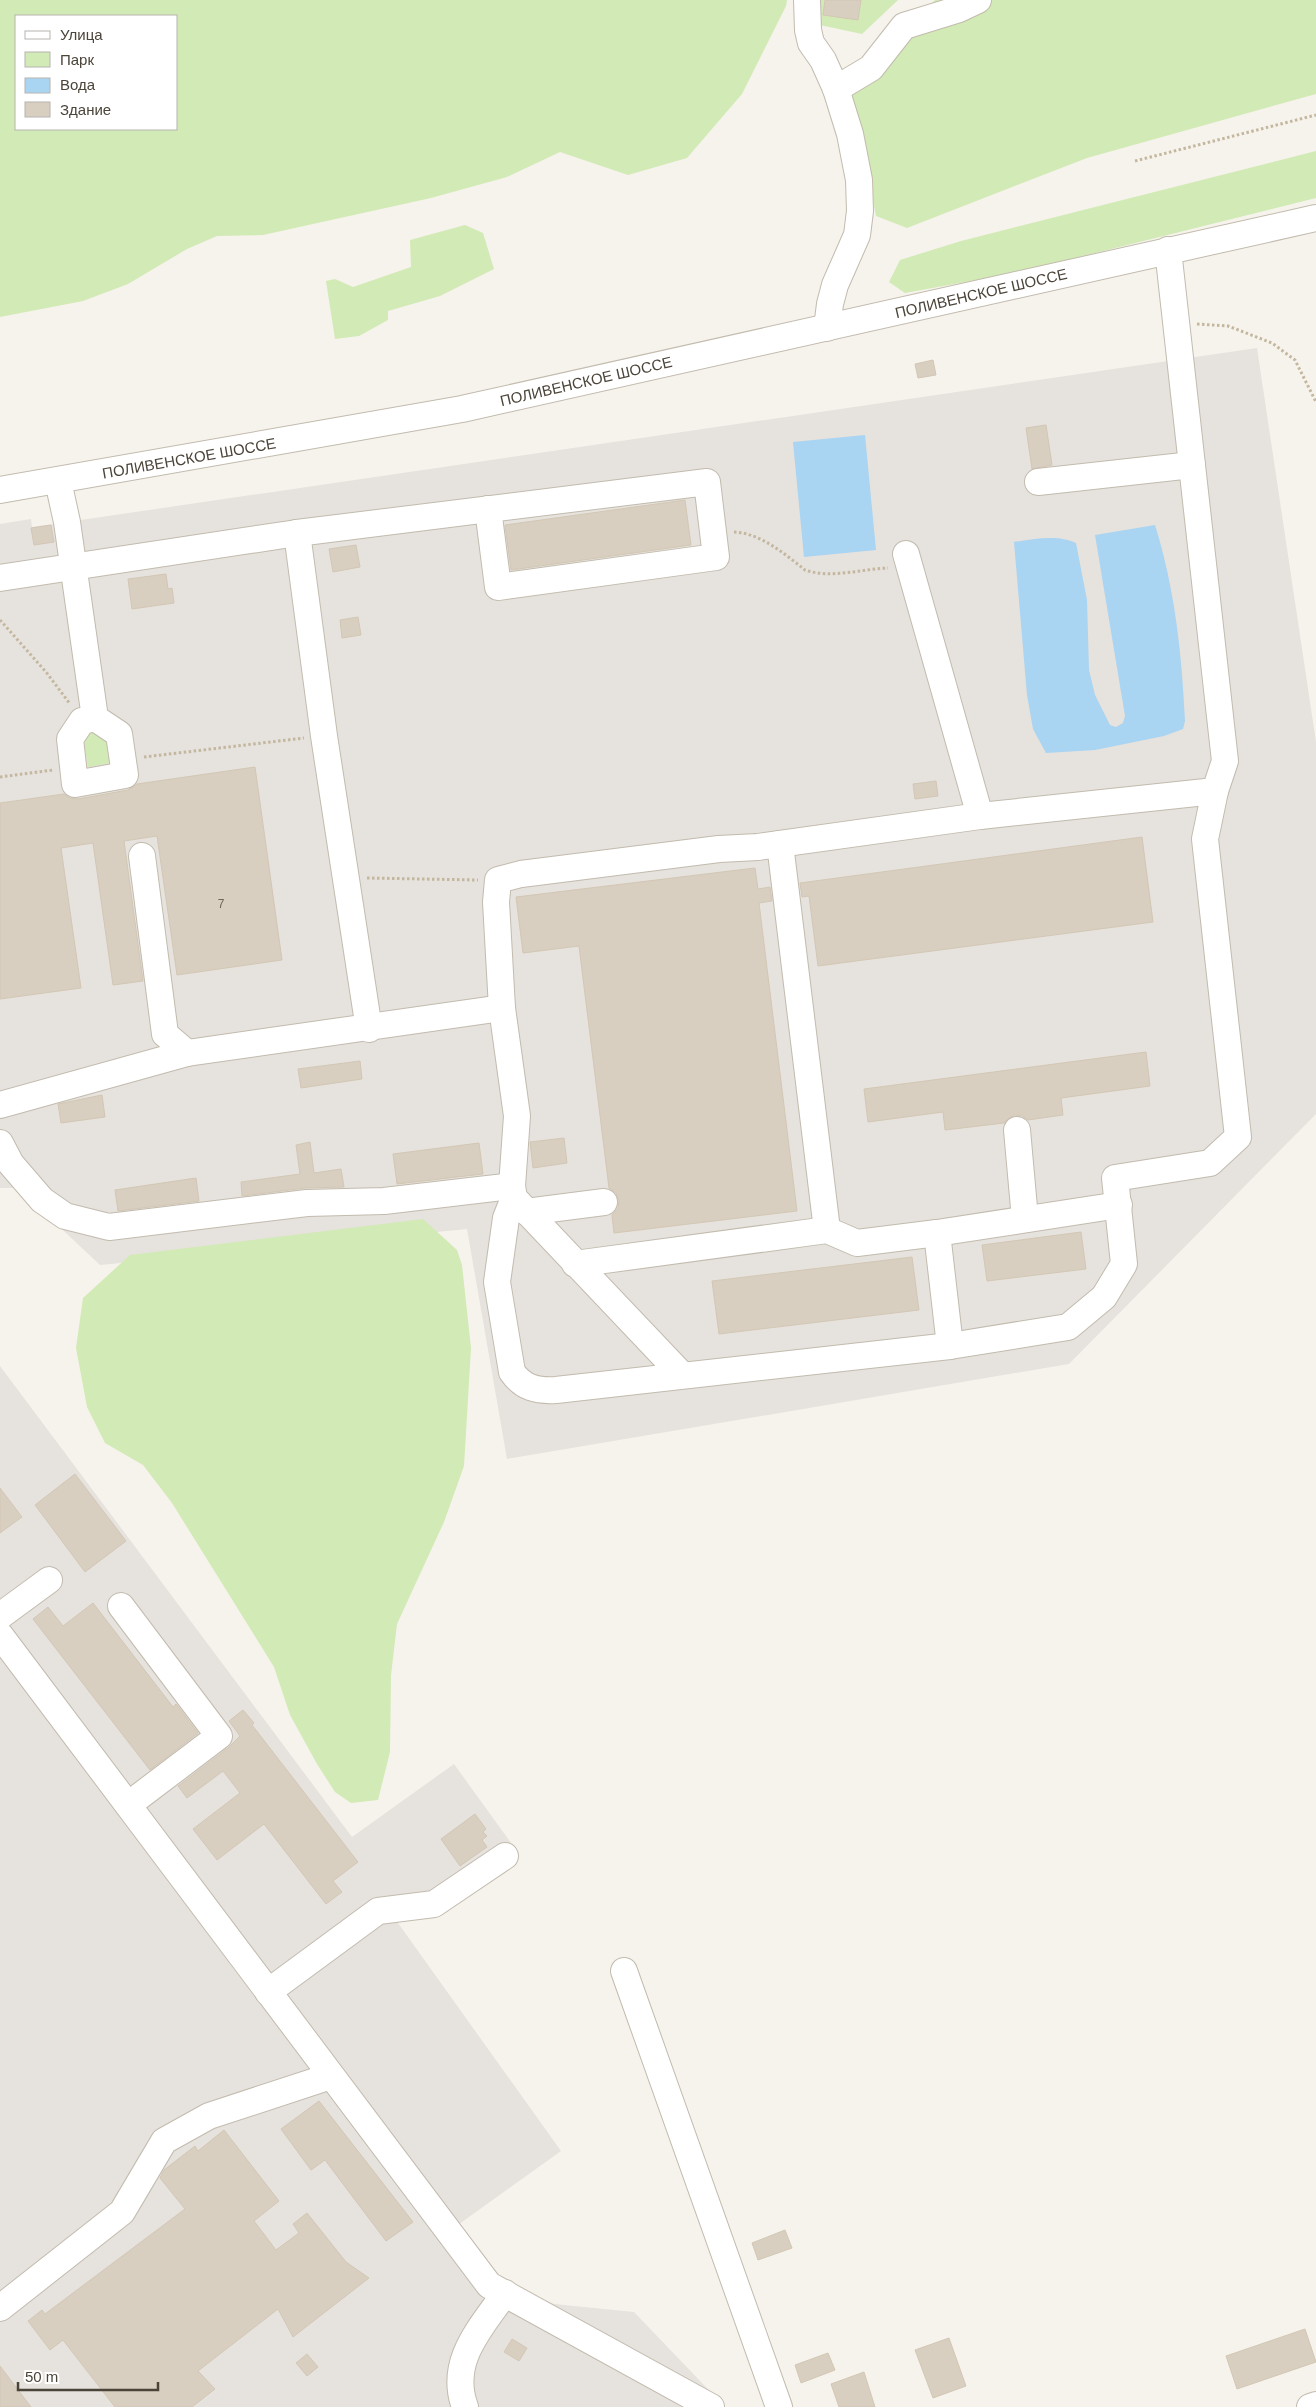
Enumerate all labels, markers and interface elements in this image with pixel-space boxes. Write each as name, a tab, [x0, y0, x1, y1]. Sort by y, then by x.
legend	[15, 15, 178, 130]
text: Улица	[60, 26, 103, 43]
text: Парк	[60, 51, 94, 68]
text: Вода	[60, 76, 96, 93]
text: Здание	[60, 101, 111, 118]
street label: ПОЛИВЕНСКОЕ ШОССЕ	[893, 265, 1069, 321]
street label: ПОЛИВЕНСКОЕ ШОССЕ	[498, 353, 674, 409]
street label: ПОЛИВЕНСКОЕ ШОССЕ	[101, 434, 277, 482]
house number: 7	[218, 897, 225, 911]
scale bar	[18, 2360, 158, 2392]
text: 50 m	[25, 2368, 58, 2385]

